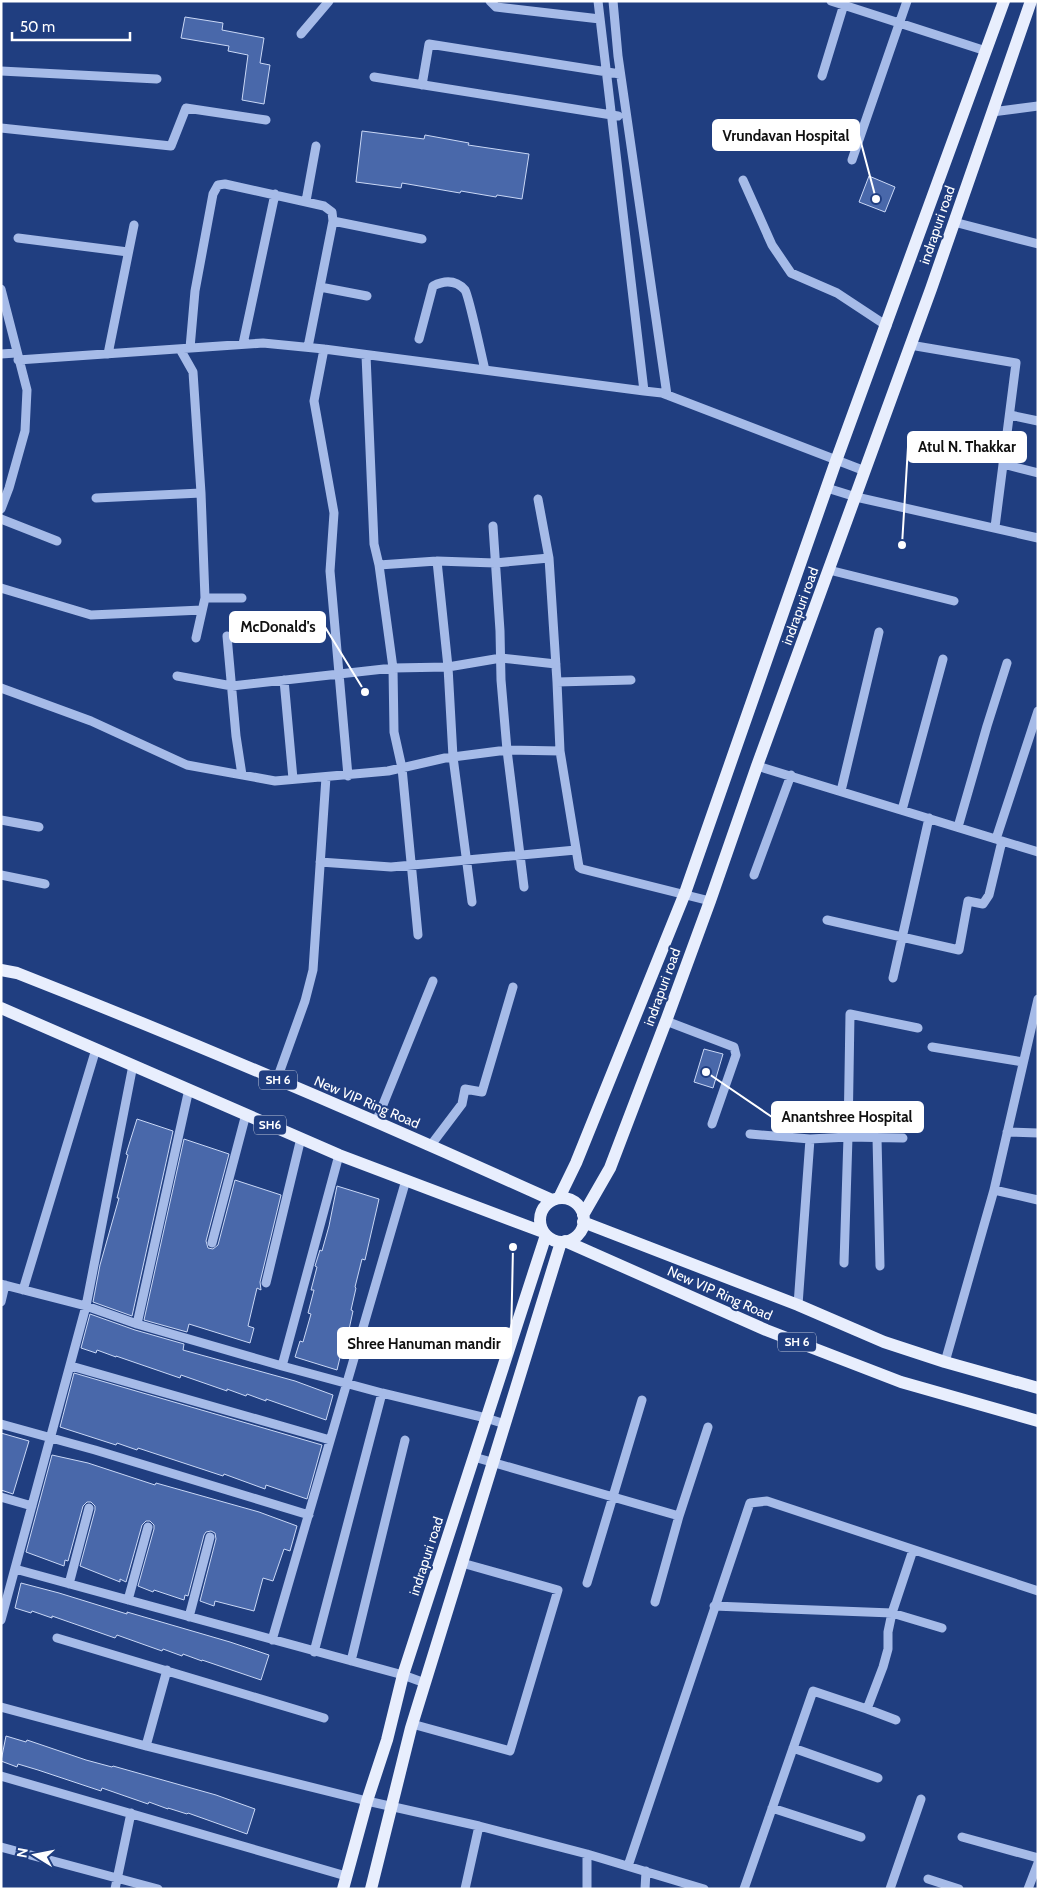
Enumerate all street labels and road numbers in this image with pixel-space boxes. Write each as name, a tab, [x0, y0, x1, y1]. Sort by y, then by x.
street label: indrapuri road	[915, 183, 959, 267]
street label: indrapuri road	[778, 565, 822, 647]
street label: indrapuri road	[640, 946, 684, 1028]
road number: SH 6	[259, 1070, 297, 1090]
street label: New VIP Ring Road	[311, 1072, 423, 1132]
road number: SH6	[254, 1116, 286, 1134]
street label: New VIP Ring Road	[665, 1262, 775, 1324]
road number: SH 6	[778, 1332, 816, 1351]
street label: indrapuri road	[405, 1514, 447, 1598]

